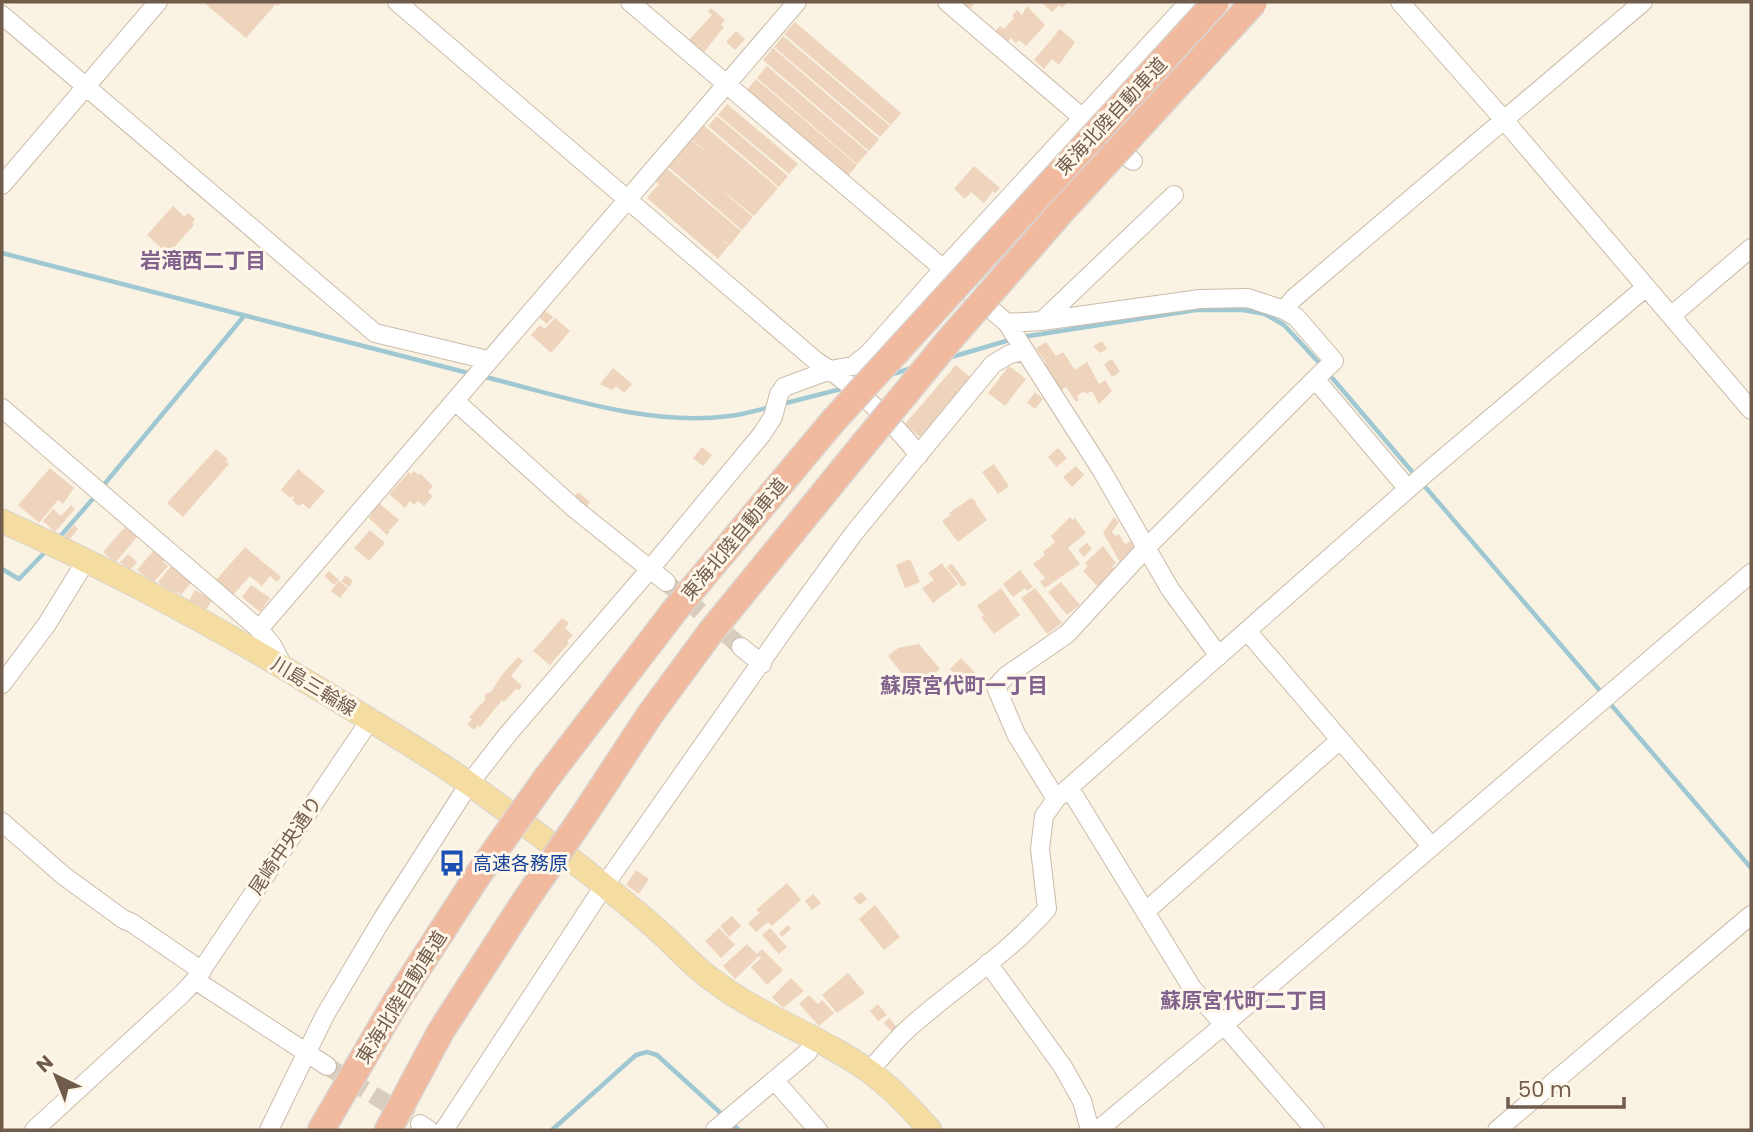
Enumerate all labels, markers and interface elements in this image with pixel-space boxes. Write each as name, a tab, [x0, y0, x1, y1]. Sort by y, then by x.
street label: 東海北陸自動車道	[1050, 52, 1173, 181]
district label: 岩滝西二丁目	[140, 246, 266, 275]
street label: 東海北陸自動車道	[675, 472, 794, 606]
street label: 川島三輪線	[266, 650, 361, 722]
district label: 蘇原宮代町一丁目	[880, 671, 1048, 700]
street label: 尾崎中央通り	[242, 790, 328, 900]
bus stop icon: 高速各務原	[437, 848, 467, 878]
place label: 高速各務原	[473, 850, 568, 877]
street label: 東海北陸自動車道	[350, 926, 453, 1069]
district label: 蘇原宮代町二丁目	[1160, 986, 1328, 1015]
north arrow	[21, 1041, 91, 1111]
text: N	[30, 1049, 59, 1079]
scale bar	[1508, 1066, 1624, 1110]
text: 50 m	[1518, 1075, 1572, 1104]

